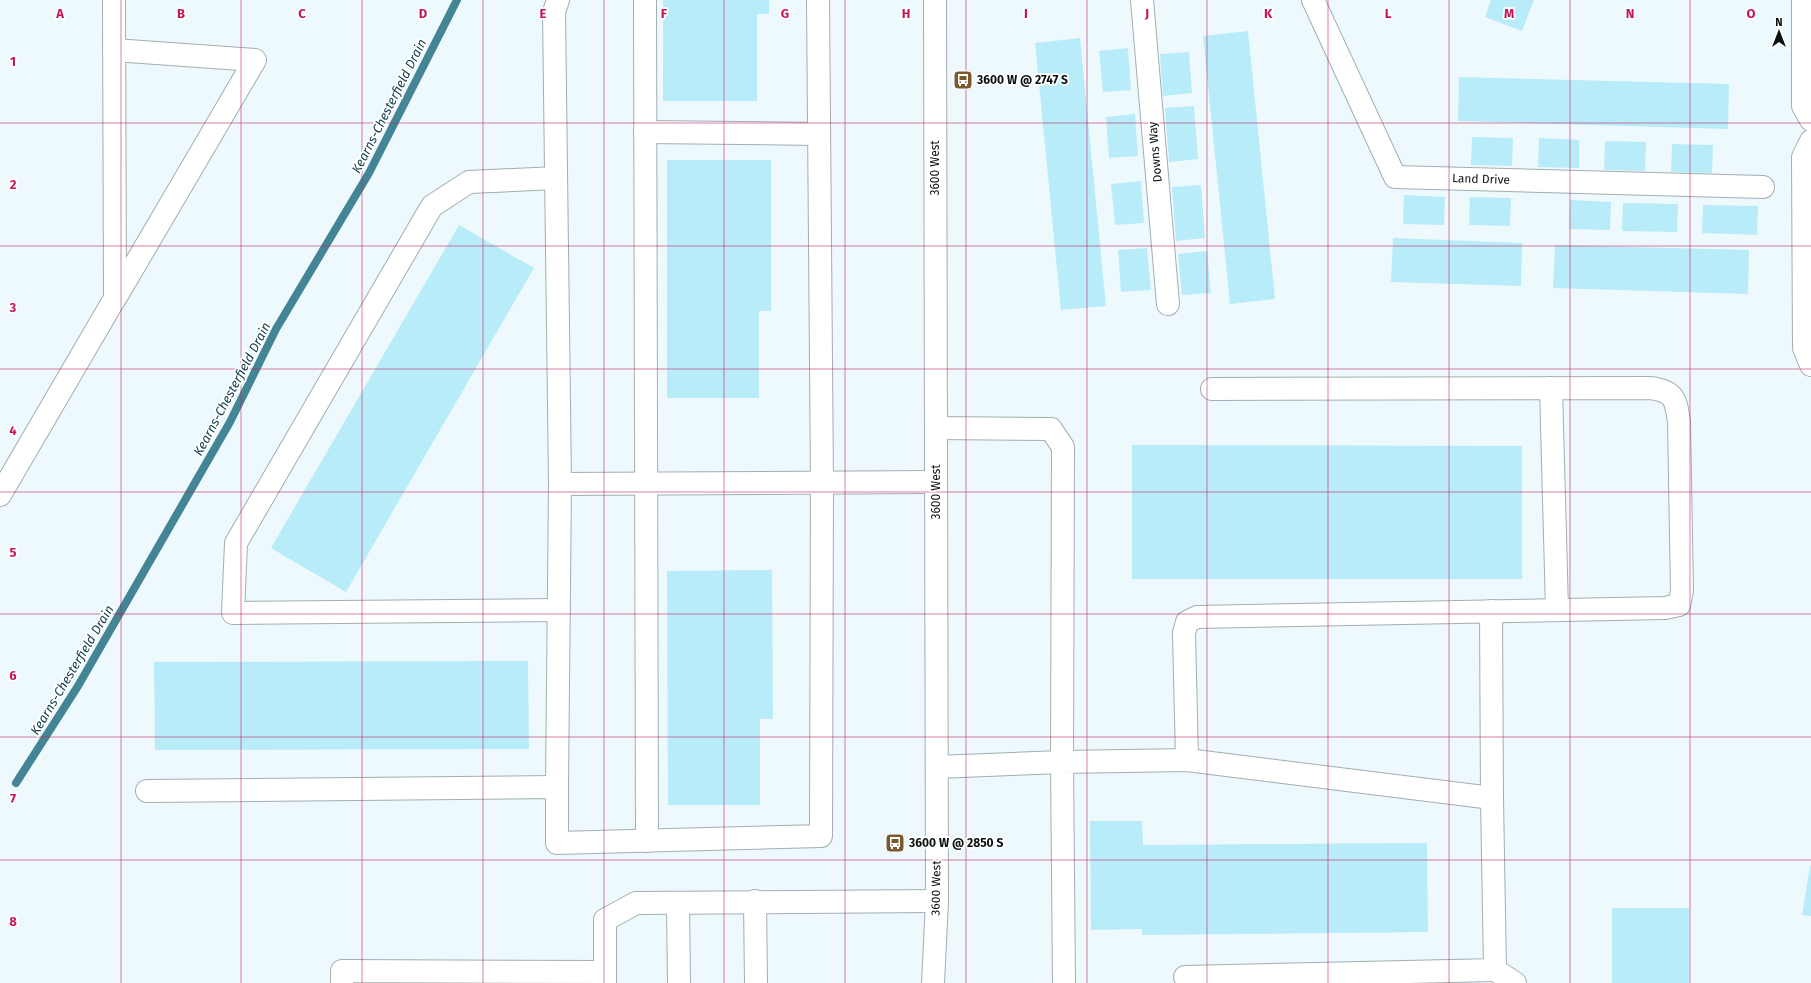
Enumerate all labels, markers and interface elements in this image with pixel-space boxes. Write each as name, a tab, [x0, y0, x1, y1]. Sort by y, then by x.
text: A	[55, 6, 64, 21]
text: B	[177, 6, 185, 21]
text: C	[298, 6, 306, 21]
text: D	[419, 6, 428, 21]
text: E	[540, 6, 547, 21]
text: F	[661, 6, 668, 21]
text: G	[781, 6, 789, 21]
text: H	[902, 6, 910, 21]
text: I	[1024, 6, 1028, 21]
text: J	[1144, 6, 1149, 21]
text: K	[1264, 6, 1273, 21]
text: L	[1385, 6, 1392, 21]
text: M	[1504, 6, 1514, 21]
text: N	[1626, 6, 1634, 21]
text: O	[1747, 6, 1756, 21]
north arrow	[1759, 12, 1799, 52]
text: N	[1775, 16, 1783, 29]
water label: Kearns-Chesterfield Drain	[349, 36, 429, 176]
text: 1	[10, 54, 16, 69]
bus stop icon: 3600 W @ 2747 S	[952, 69, 974, 91]
place label: 3600 W @ 2747 S	[976, 73, 1068, 87]
street label: Downs Way	[1145, 121, 1165, 183]
street label: 3600 West	[928, 140, 942, 196]
street label: Land Drive	[1452, 171, 1510, 187]
text: 2	[10, 177, 17, 192]
text: 3	[9, 300, 17, 315]
water label: Kearns-Chesterfield Drain	[190, 320, 274, 458]
text: 4	[9, 423, 17, 438]
street label: 3600 West	[929, 464, 943, 520]
text: 5	[10, 545, 17, 560]
water label: Kearns-Chesterfield Drain	[27, 602, 117, 738]
text: 6	[9, 668, 17, 683]
text: 7	[10, 791, 16, 806]
bus stop icon: 3600 W @ 2850 S	[884, 832, 906, 854]
place label: 3600 W @ 2850 S	[908, 836, 1003, 850]
street label: 3600 West	[929, 860, 943, 916]
text: 8	[9, 914, 17, 929]

